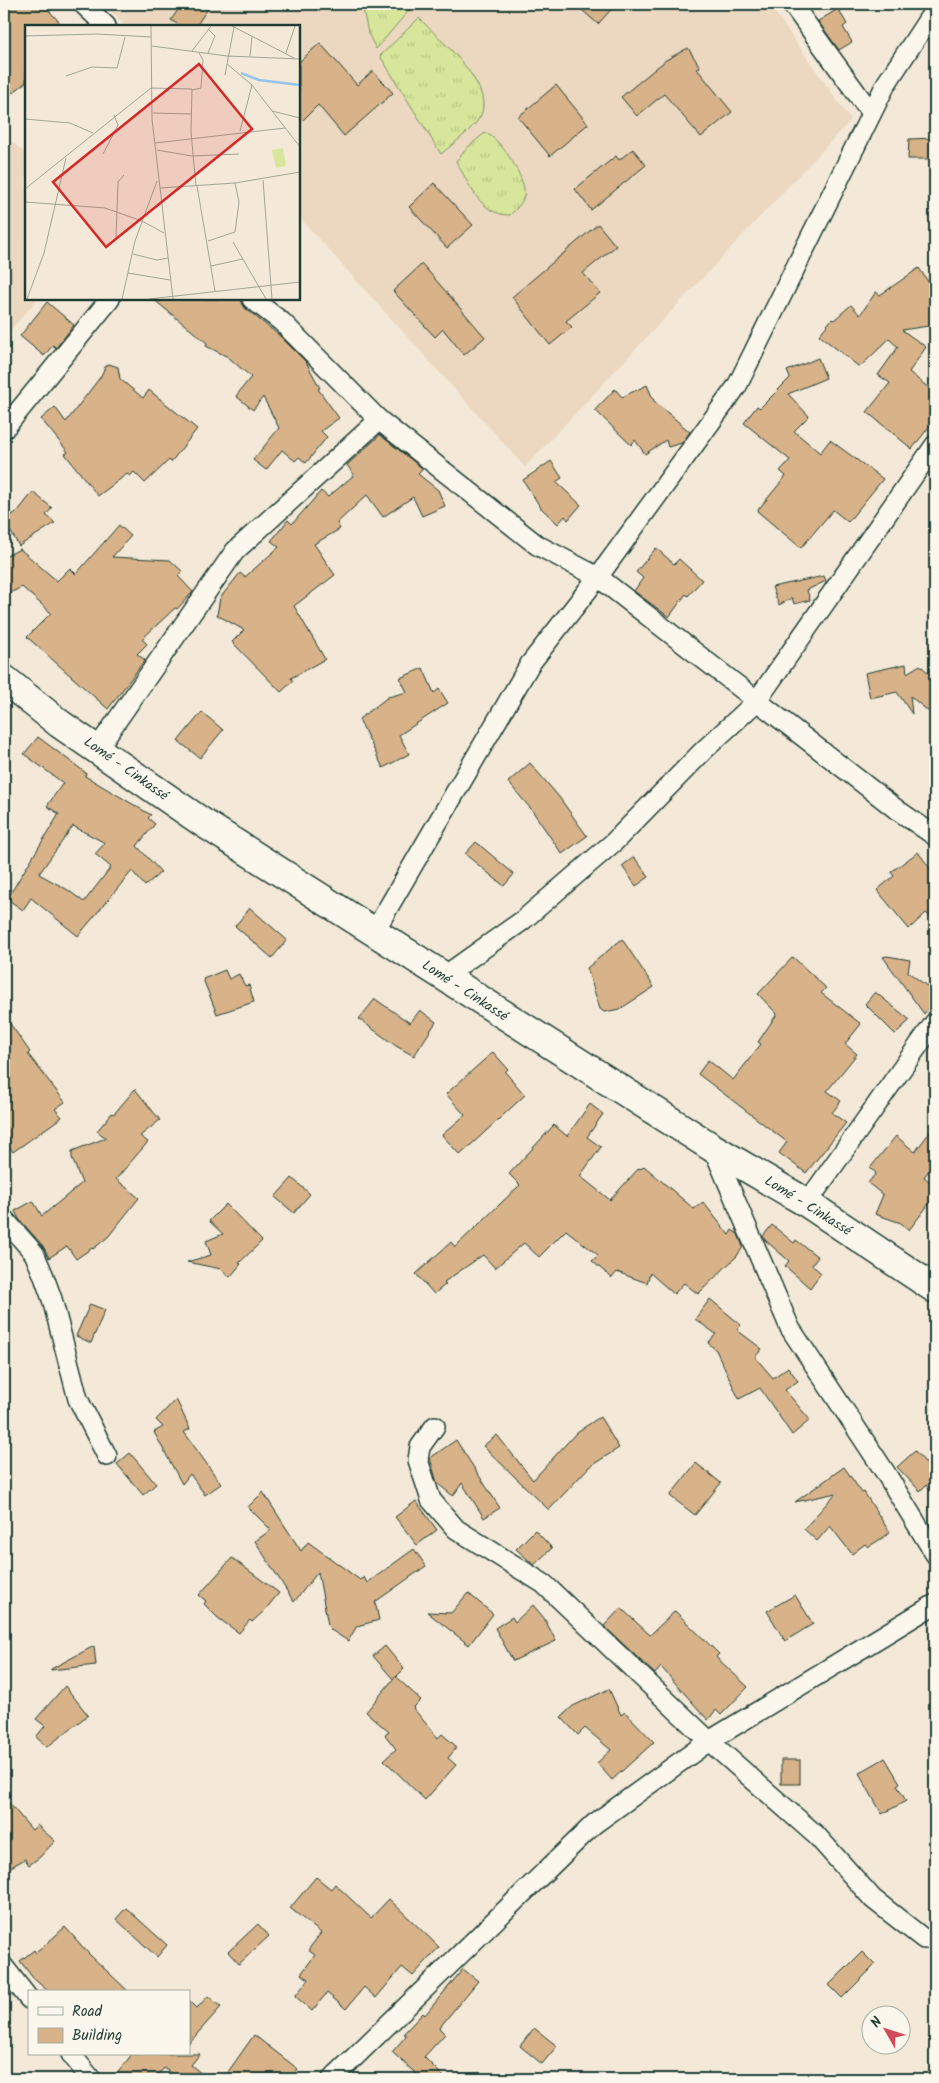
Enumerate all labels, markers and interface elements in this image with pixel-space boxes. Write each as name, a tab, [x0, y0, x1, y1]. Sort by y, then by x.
inset map	[25, 25, 300, 300]
street label: Lomé - Cinkassé	[79, 732, 174, 807]
street label: Lomé - Cinkassé	[417, 955, 513, 1028]
street label: Lomé - Cinkassé	[760, 1170, 857, 1242]
legend	[28, 1990, 190, 2056]
text: Road	[72, 2000, 103, 2024]
north arrow	[862, 2006, 912, 2056]
text: N	[865, 2012, 888, 2033]
text: Building	[72, 2024, 122, 2048]

